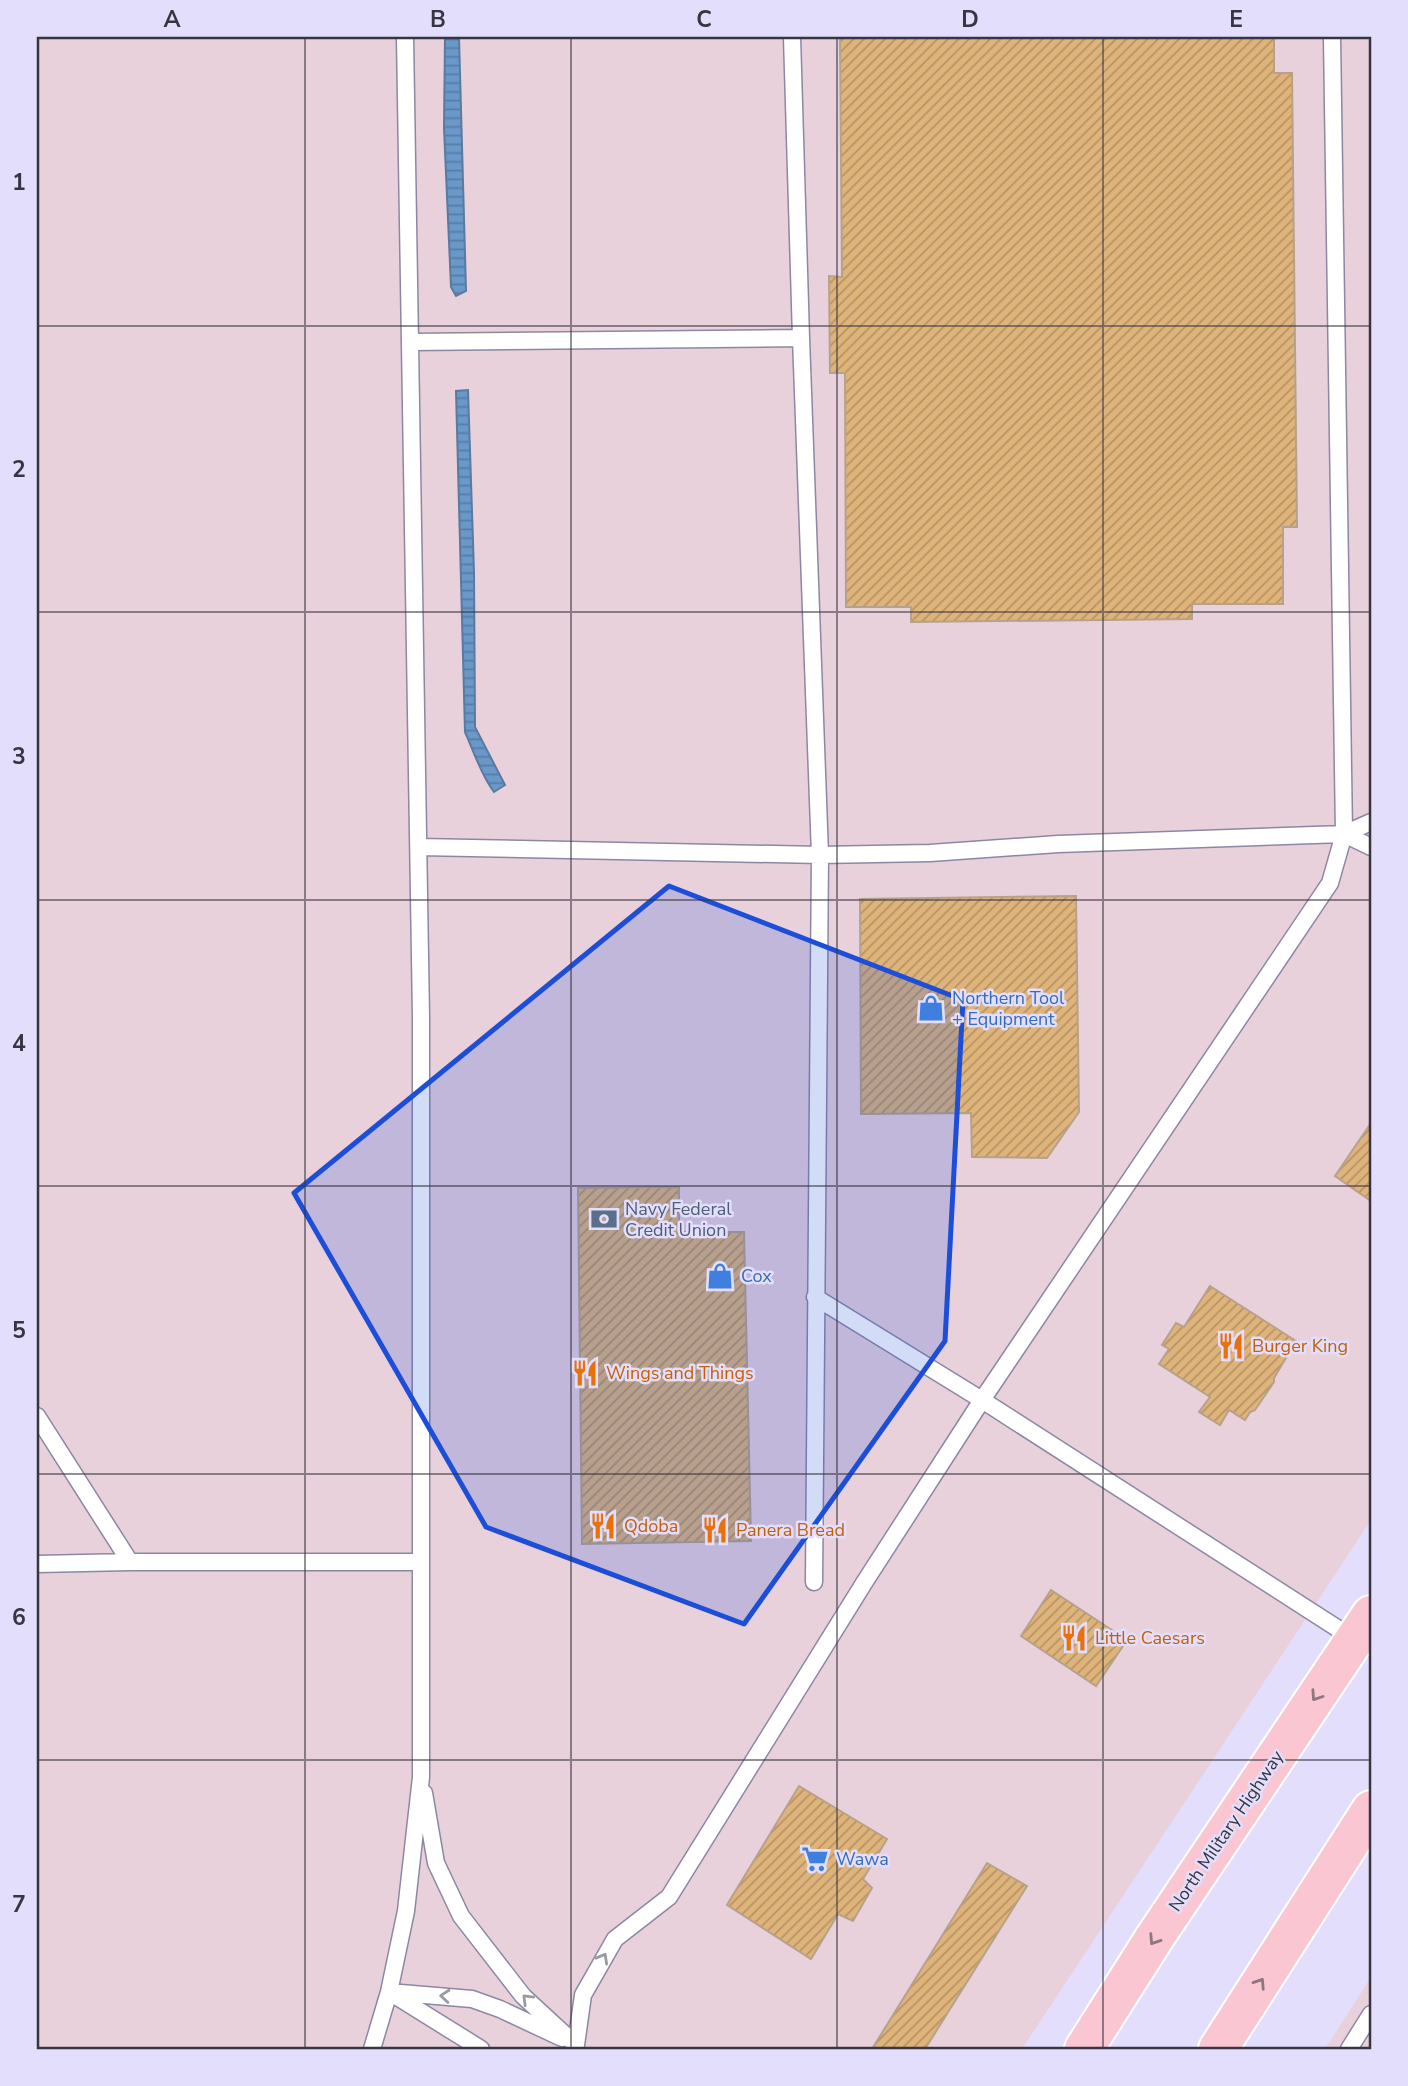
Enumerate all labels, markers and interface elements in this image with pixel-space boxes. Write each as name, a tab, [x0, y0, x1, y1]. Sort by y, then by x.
text: A	[163, 4, 181, 35]
text: B	[430, 4, 446, 35]
text: C	[696, 4, 712, 35]
text: D	[961, 4, 979, 35]
text: E	[1229, 4, 1243, 35]
text: 1	[12, 167, 26, 198]
text: 2	[12, 454, 26, 485]
text: 3	[12, 741, 26, 772]
place label: Northern Tool + Equipment	[952, 986, 1065, 1031]
shop icon: Northern Tool + Equipment	[916, 993, 946, 1023]
text: 4	[12, 1028, 26, 1059]
place label: Navy Federal Credit Union	[625, 1197, 732, 1242]
bank icon: Navy Federal Credit Union	[589, 1204, 619, 1234]
shop icon: Cox	[705, 1261, 735, 1291]
place label: Cox	[741, 1264, 772, 1288]
text: 5	[12, 1315, 26, 1346]
restaurant icon: Burger King	[1216, 1331, 1246, 1361]
place label: Burger King	[1252, 1334, 1348, 1358]
restaurant icon: Wings and Things	[570, 1358, 600, 1388]
place label: Wings and Things	[606, 1361, 754, 1385]
restaurant icon: Qdoba	[588, 1511, 618, 1541]
place label: Qdoba	[624, 1514, 678, 1538]
restaurant icon: Panera Bread	[700, 1515, 730, 1545]
place label: Panera Bread	[736, 1518, 845, 1542]
text: 6	[12, 1602, 26, 1633]
restaurant icon: Little Caesars	[1059, 1623, 1089, 1653]
place label: Little Caesars	[1095, 1626, 1205, 1650]
one-way arrow	[1312, 1688, 1325, 1701]
street label: North Military Highway	[1163, 1745, 1289, 1916]
supermarket icon: Wawa	[800, 1844, 830, 1874]
place label: Wawa	[836, 1847, 889, 1871]
text: 7	[12, 1889, 26, 1920]
one-way arrow	[1149, 1932, 1162, 1945]
one-way arrow	[595, 1953, 608, 1966]
one-way arrow	[1251, 1977, 1264, 1990]
one-way arrow	[439, 1989, 450, 2004]
one-way arrow	[522, 1994, 535, 2007]

